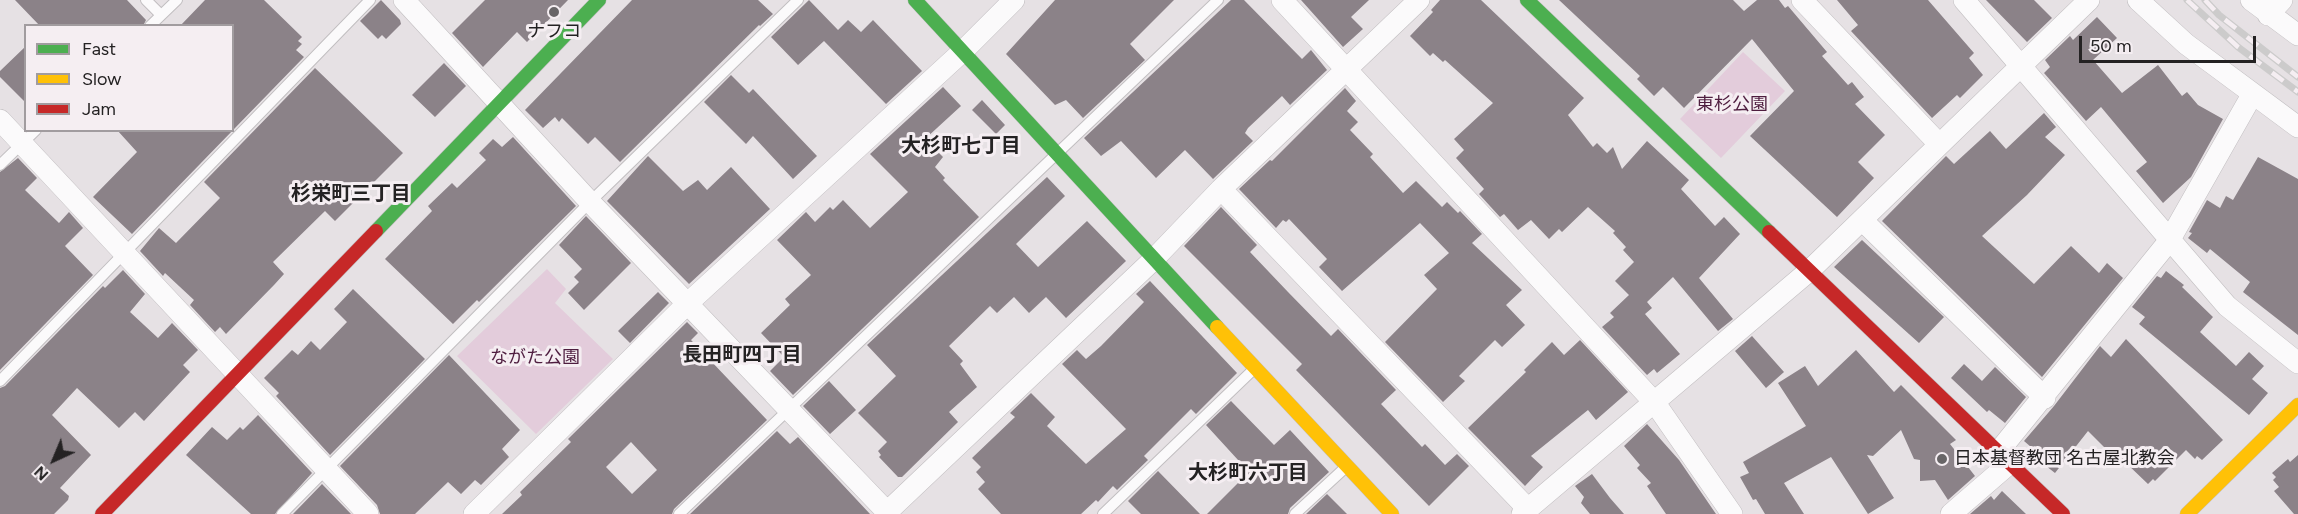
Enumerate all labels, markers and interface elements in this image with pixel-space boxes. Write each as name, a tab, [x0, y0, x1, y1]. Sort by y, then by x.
marker: ナフコ	[547, 5, 561, 19]
place label: ナフコ	[527, 21, 581, 43]
legend	[24, 24, 234, 132]
scale bar	[2082, 24, 2259, 62]
text: 50 m	[2090, 35, 2132, 57]
text: Fast	[82, 38, 116, 60]
text: Slow	[82, 68, 121, 90]
park label: 東杉公園	[1696, 94, 1768, 116]
text: Jam	[82, 98, 116, 120]
district label: 大杉町七丁目	[901, 134, 1021, 158]
district label: 杉栄町三丁目	[291, 182, 411, 206]
district label: 長田町四丁目	[682, 343, 802, 367]
park label: ながた公園	[490, 347, 580, 369]
north arrow	[24, 430, 84, 490]
place label: 日本基督教団 名古屋北教会	[1954, 448, 2174, 470]
marker: 日本基督教団 名古屋北教会	[1935, 452, 1949, 466]
district label: 大杉町六丁目	[1188, 461, 1308, 485]
text: N	[30, 462, 52, 484]

